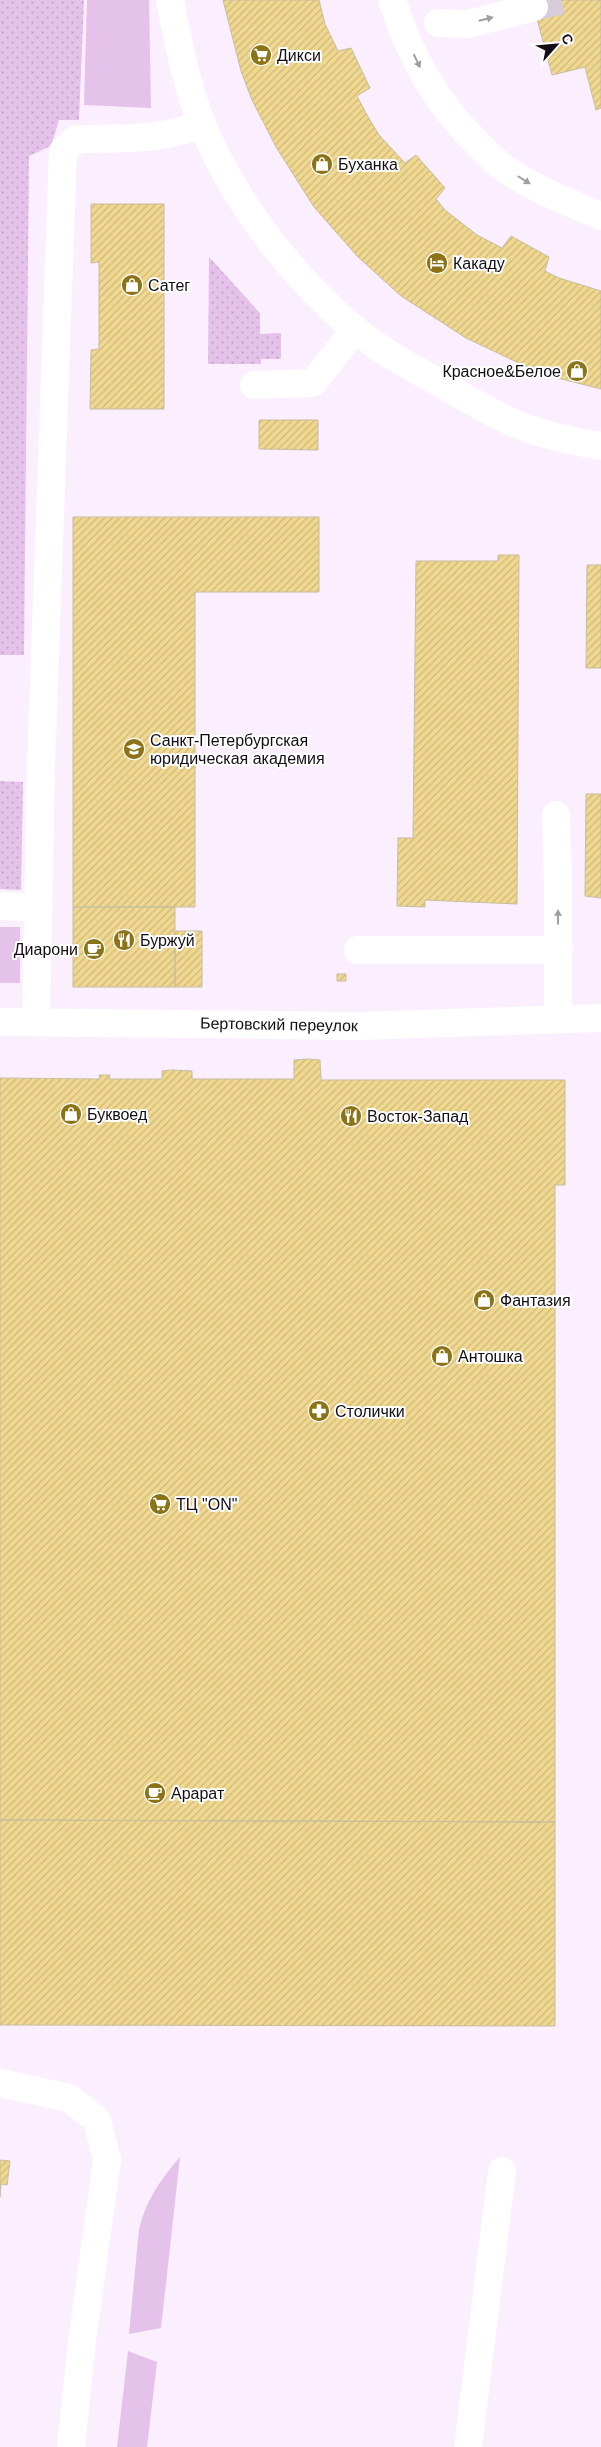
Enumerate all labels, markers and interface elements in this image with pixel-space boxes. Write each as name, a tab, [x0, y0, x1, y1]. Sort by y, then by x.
one-way arrow	[478, 15, 494, 23]
north arrow	[531, 20, 581, 70]
text: С	[558, 31, 577, 47]
supermarket icon: Дикси	[249, 43, 273, 67]
place label: Дикси	[277, 47, 321, 64]
one-way arrow	[413, 54, 421, 68]
shop icon: Буханка	[310, 152, 334, 176]
place label: Буханка	[338, 156, 398, 173]
one-way arrow	[518, 175, 531, 185]
hotel icon: Какаду	[425, 251, 449, 275]
place label: Какаду	[453, 255, 505, 272]
shop icon: Сатег	[120, 273, 144, 297]
place label: Сатег	[148, 277, 190, 294]
shop icon: Красное&Белое	[565, 359, 589, 383]
place label: Красное&Белое	[442, 363, 561, 380]
place label: Санкт-Петербургская юридическая академия	[150, 732, 325, 767]
school or university icon: Санкт-Петербургская юридическая академия	[122, 737, 146, 761]
one-way arrow	[554, 909, 562, 925]
restaurant icon: Буржуй	[112, 928, 136, 952]
place label: Буржуй	[140, 932, 195, 949]
cafe icon: Диарони	[82, 937, 106, 961]
place label: Диарони	[14, 941, 78, 958]
street label: Бертовский переулок	[200, 1015, 359, 1034]
shop icon: Буквоед	[59, 1102, 83, 1126]
restaurant icon: Восток-Запад	[339, 1104, 363, 1128]
place label: Буквоед	[87, 1106, 148, 1123]
place label: Восток-Запад	[367, 1108, 469, 1125]
shop icon: Фантазия	[472, 1288, 496, 1312]
place label: Фантазия	[500, 1292, 571, 1309]
shop icon: Антошка	[430, 1344, 454, 1368]
place label: Антошка	[458, 1348, 523, 1365]
pharmacy icon: Столички	[307, 1399, 331, 1423]
place label: Столички	[335, 1403, 405, 1420]
supermarket icon: ТЦ "ON"	[148, 1492, 172, 1516]
place label: ТЦ "ON"	[176, 1496, 237, 1513]
cafe icon: Арарат	[143, 1781, 167, 1805]
place label: Арарат	[171, 1785, 225, 1802]

